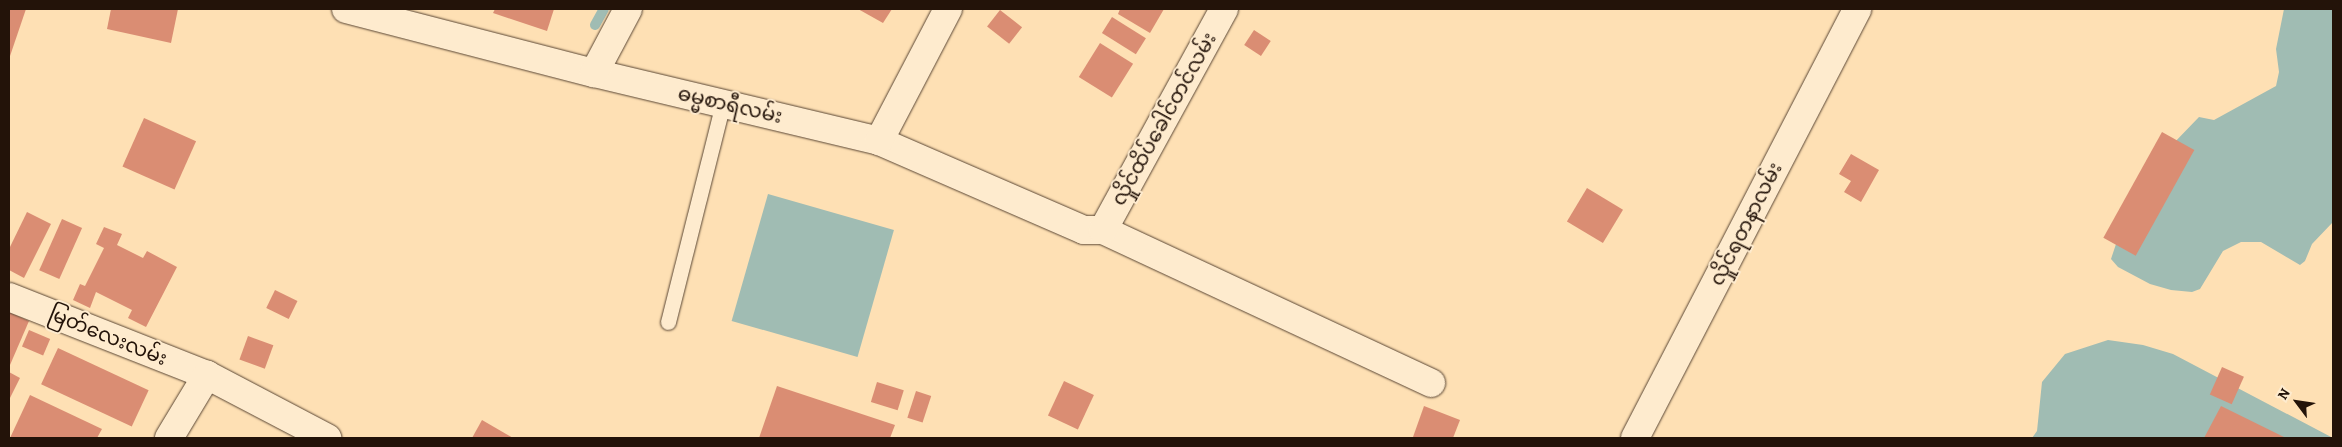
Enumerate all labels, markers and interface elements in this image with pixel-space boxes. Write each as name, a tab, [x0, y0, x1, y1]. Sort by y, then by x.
street label: လှိုင်ထိပ်ခေါင်တင်လမ်း	[1106, 28, 1222, 210]
street label: ဓမ္မစာရီလမ်း	[676, 81, 784, 129]
street label: လှိုင်ရတနာလမ်း	[1705, 158, 1787, 290]
street label: မြတ်လေးလမ်း	[45, 301, 171, 371]
north arrow	[2272, 377, 2322, 427]
text: N	[2273, 385, 2294, 403]

